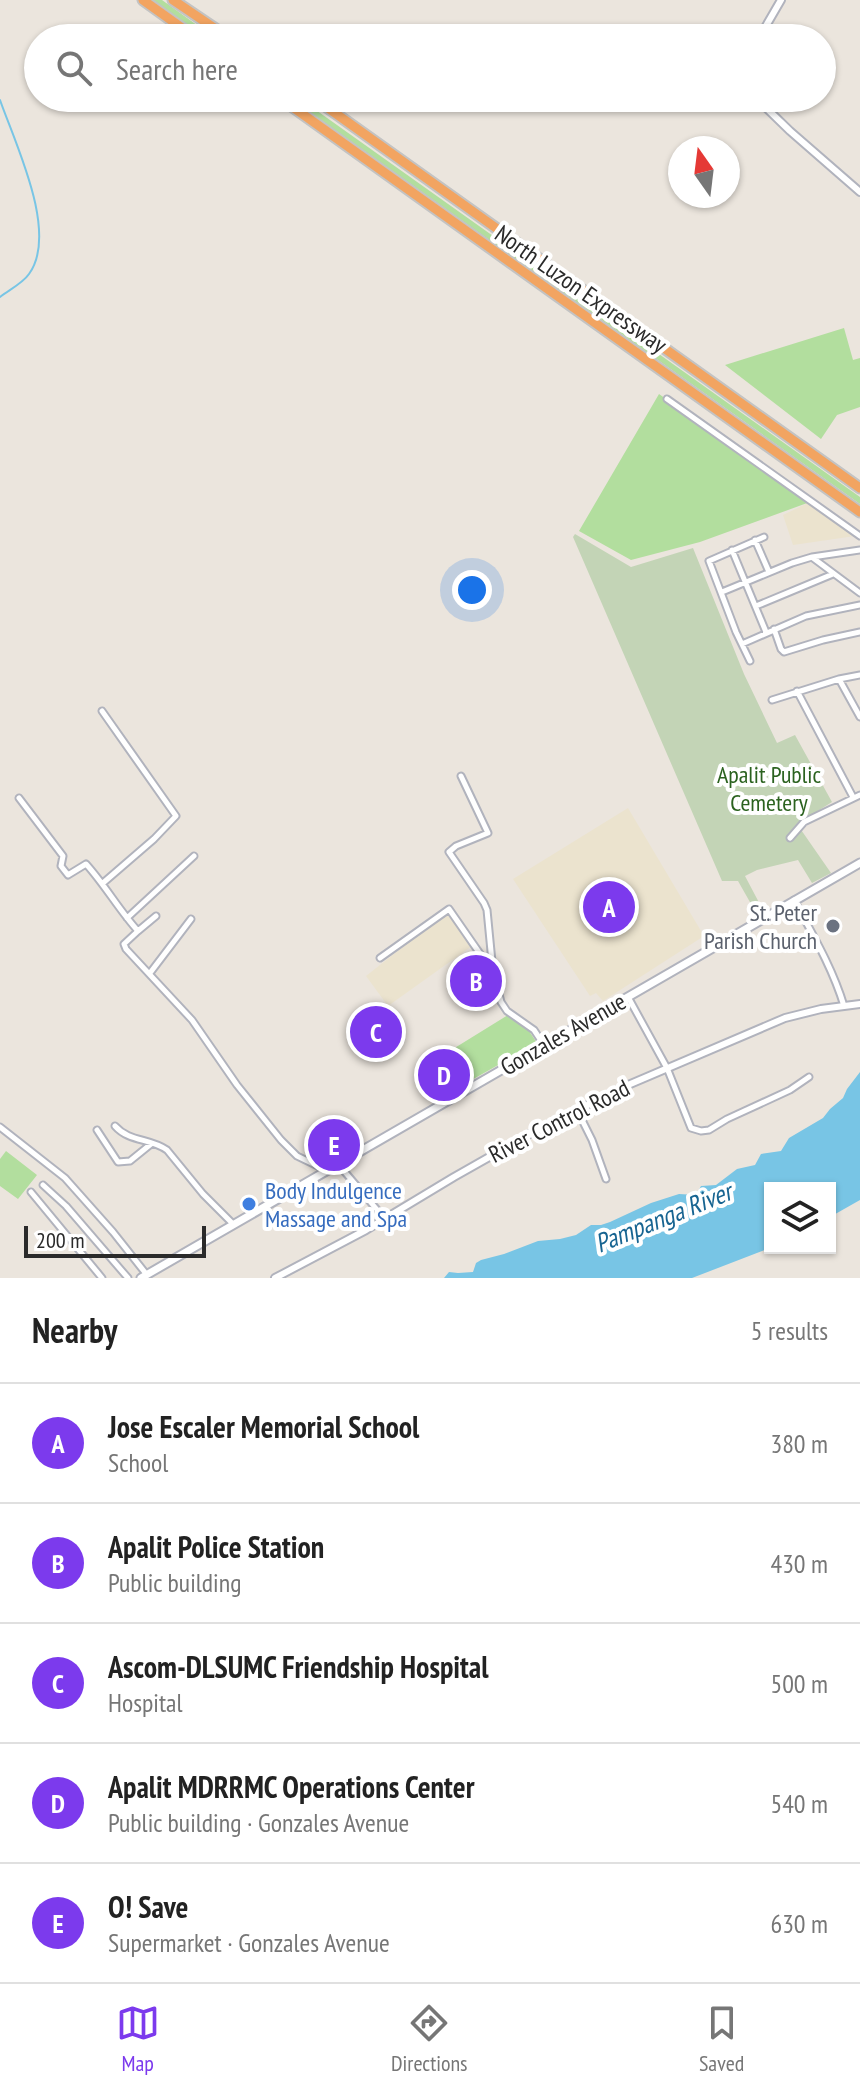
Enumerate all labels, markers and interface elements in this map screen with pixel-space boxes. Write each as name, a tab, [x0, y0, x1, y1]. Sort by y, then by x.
search box	[24, 24, 836, 112]
icon: search	[52, 46, 96, 90]
text: Search here	[116, 49, 238, 88]
north arrow	[668, 136, 740, 208]
street label: North Luzon Expressway	[489, 218, 673, 360]
your location	[452, 570, 492, 610]
park label: Apalit Public Cemetery	[717, 759, 822, 818]
pin: A	[583, 877, 635, 937]
place label: St. Peter Parish Church	[704, 897, 817, 956]
marker: St. Peter Parish Church	[824, 917, 842, 935]
pin: B	[450, 951, 502, 1011]
street label: Gonzales Avenue	[495, 986, 631, 1082]
pin: C	[350, 1002, 402, 1062]
pin: D	[418, 1045, 470, 1105]
street label: River Control Road	[483, 1072, 635, 1170]
pin: E	[308, 1115, 360, 1175]
water label: Pampanga River	[590, 1173, 740, 1259]
place label: Body Indulgence Massage and Spa	[265, 1175, 407, 1234]
map controls	[764, 1182, 836, 1254]
button: layers	[764, 1182, 836, 1254]
marker: Body Indulgence Massage and Spa	[240, 1195, 258, 1213]
scale bar	[24, 1222, 206, 1258]
text: 200 m	[36, 1226, 85, 1254]
text: Nearby	[32, 1308, 117, 1352]
text: 5 results	[751, 1314, 828, 1347]
text: Jose Escaler Memorial School	[108, 1407, 419, 1446]
text: A	[51, 1427, 65, 1460]
text: 380 m	[770, 1427, 828, 1460]
text: School	[108, 1446, 168, 1479]
text: Apalit Police Station	[108, 1527, 324, 1566]
text: B	[52, 1547, 64, 1580]
text: 430 m	[770, 1547, 828, 1580]
text: Public building	[108, 1566, 241, 1599]
text: Ascom-DLSUMC Friendship Hospital	[108, 1647, 488, 1686]
text: C	[52, 1667, 64, 1700]
text: 500 m	[770, 1667, 828, 1700]
text: Hospital	[108, 1686, 183, 1719]
text: Apalit MDRRMC Operations Center	[108, 1767, 474, 1806]
text: D	[51, 1787, 65, 1820]
text: 540 m	[770, 1787, 828, 1820]
text: Public building · Gonzales Avenue	[108, 1806, 409, 1839]
text: O! Save	[108, 1887, 188, 1926]
text: E	[52, 1907, 64, 1940]
text: 630 m	[770, 1907, 828, 1940]
text: Supermarket · Gonzales Avenue	[108, 1926, 390, 1959]
tab: Map	[116, 2001, 160, 2077]
tab: Directions	[391, 2001, 468, 2077]
tab: Saved	[699, 2001, 744, 2077]

